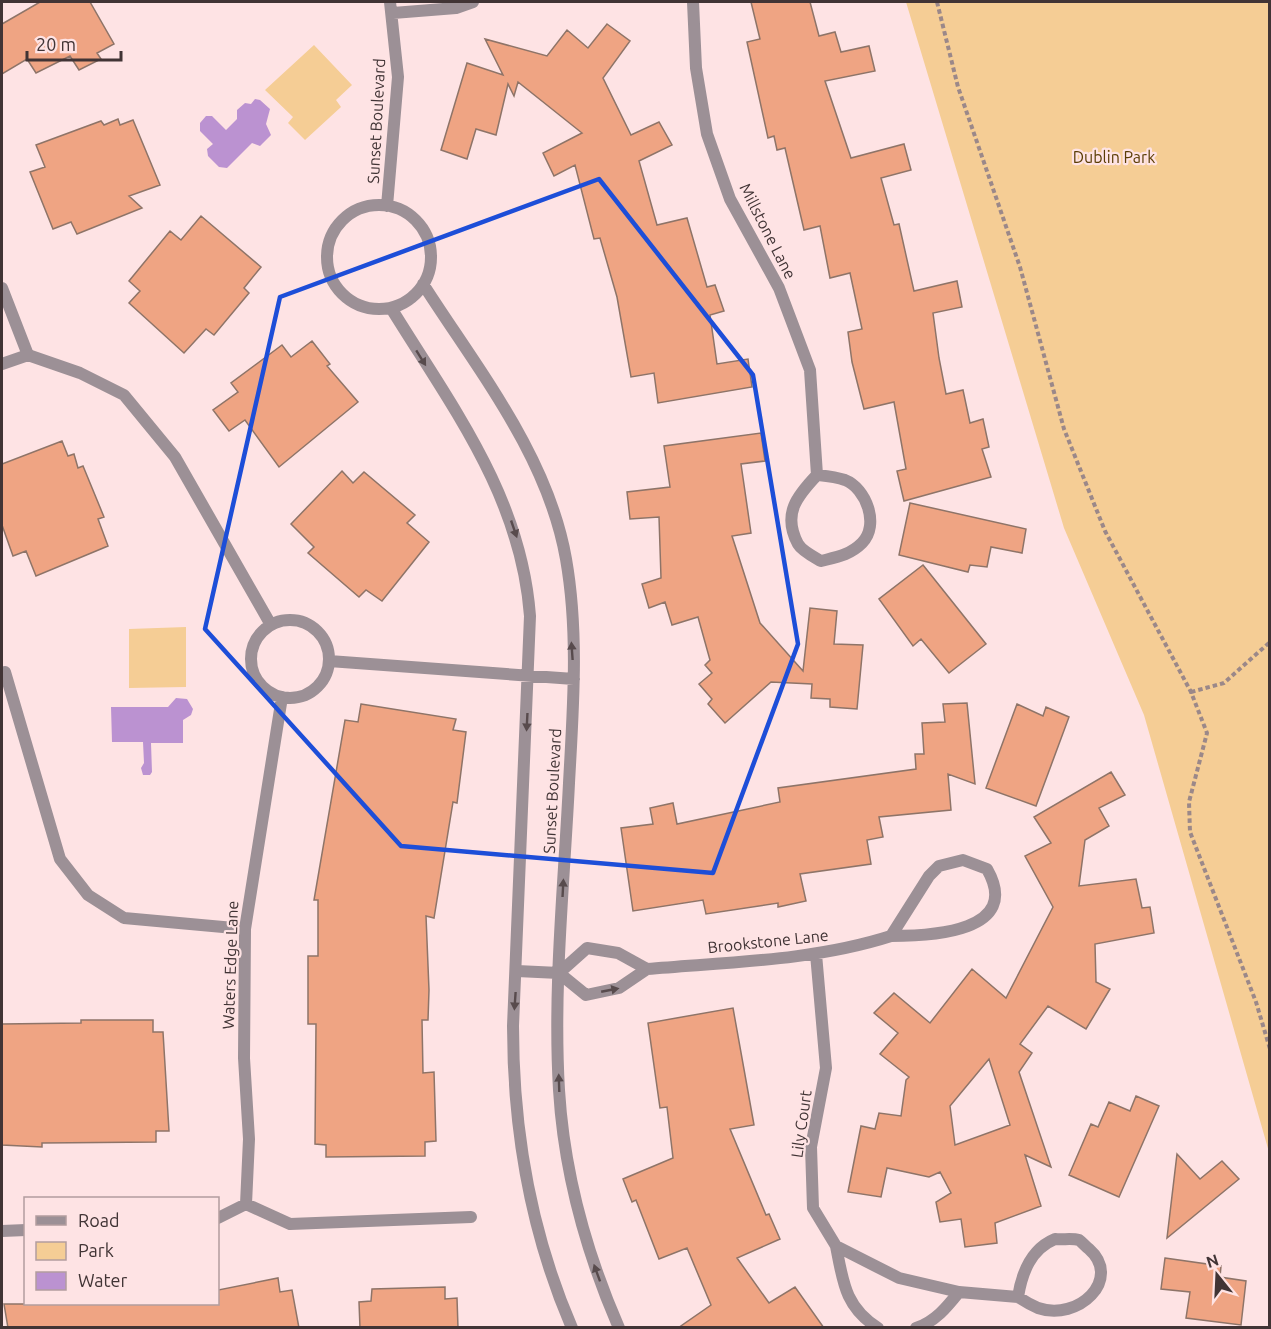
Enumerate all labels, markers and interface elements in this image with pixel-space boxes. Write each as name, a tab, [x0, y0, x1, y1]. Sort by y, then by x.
scale bar	[27, 24, 122, 62]
text: 20 m	[36, 34, 76, 54]
street label: Sunset Boulevard	[364, 58, 388, 184]
park label: Dublin Park	[1073, 148, 1155, 166]
street label: Millstone Lane	[736, 180, 800, 282]
one-way arrow	[416, 350, 427, 366]
one-way arrow	[510, 520, 520, 538]
one-way arrow	[568, 642, 577, 661]
one-way arrow	[522, 712, 531, 731]
street label: Sunset Boulevard	[540, 728, 564, 854]
one-way arrow	[559, 878, 568, 897]
street label: Waters Edge Lane	[219, 900, 241, 1030]
street label: Brookstone Lane	[707, 926, 829, 956]
one-way arrow	[600, 985, 619, 994]
one-way arrow	[510, 991, 520, 1010]
one-way arrow	[554, 1073, 564, 1092]
street label: Lily Court	[787, 1088, 815, 1159]
legend	[24, 1197, 219, 1305]
text: Road	[78, 1210, 120, 1230]
text: Park	[78, 1240, 114, 1260]
north arrow	[1187, 1245, 1247, 1305]
text: N	[1204, 1250, 1221, 1271]
one-way arrow	[592, 1264, 602, 1282]
text: Water	[78, 1270, 128, 1290]

